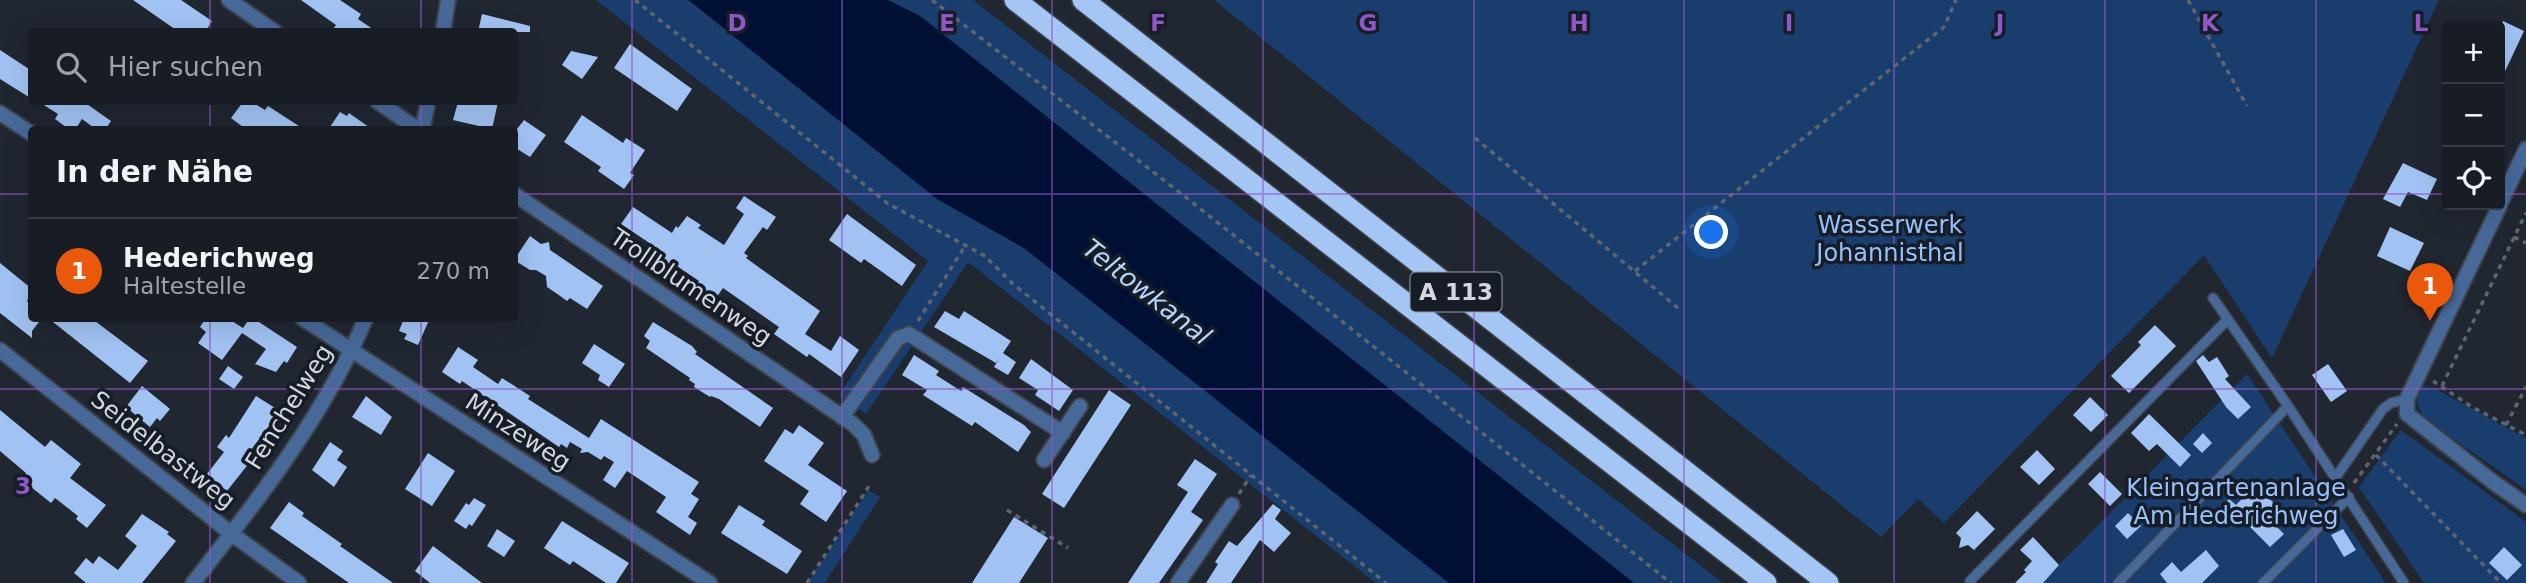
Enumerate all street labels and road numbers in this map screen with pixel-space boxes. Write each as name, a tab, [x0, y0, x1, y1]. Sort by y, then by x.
street label: Trollblumenweg	[604, 222, 777, 351]
road number: A 113	[1410, 272, 1502, 312]
street label: Fenchelweg	[240, 339, 338, 475]
street label: Seidelbastweg	[85, 385, 241, 515]
street label: Minzeweg	[460, 388, 576, 476]

